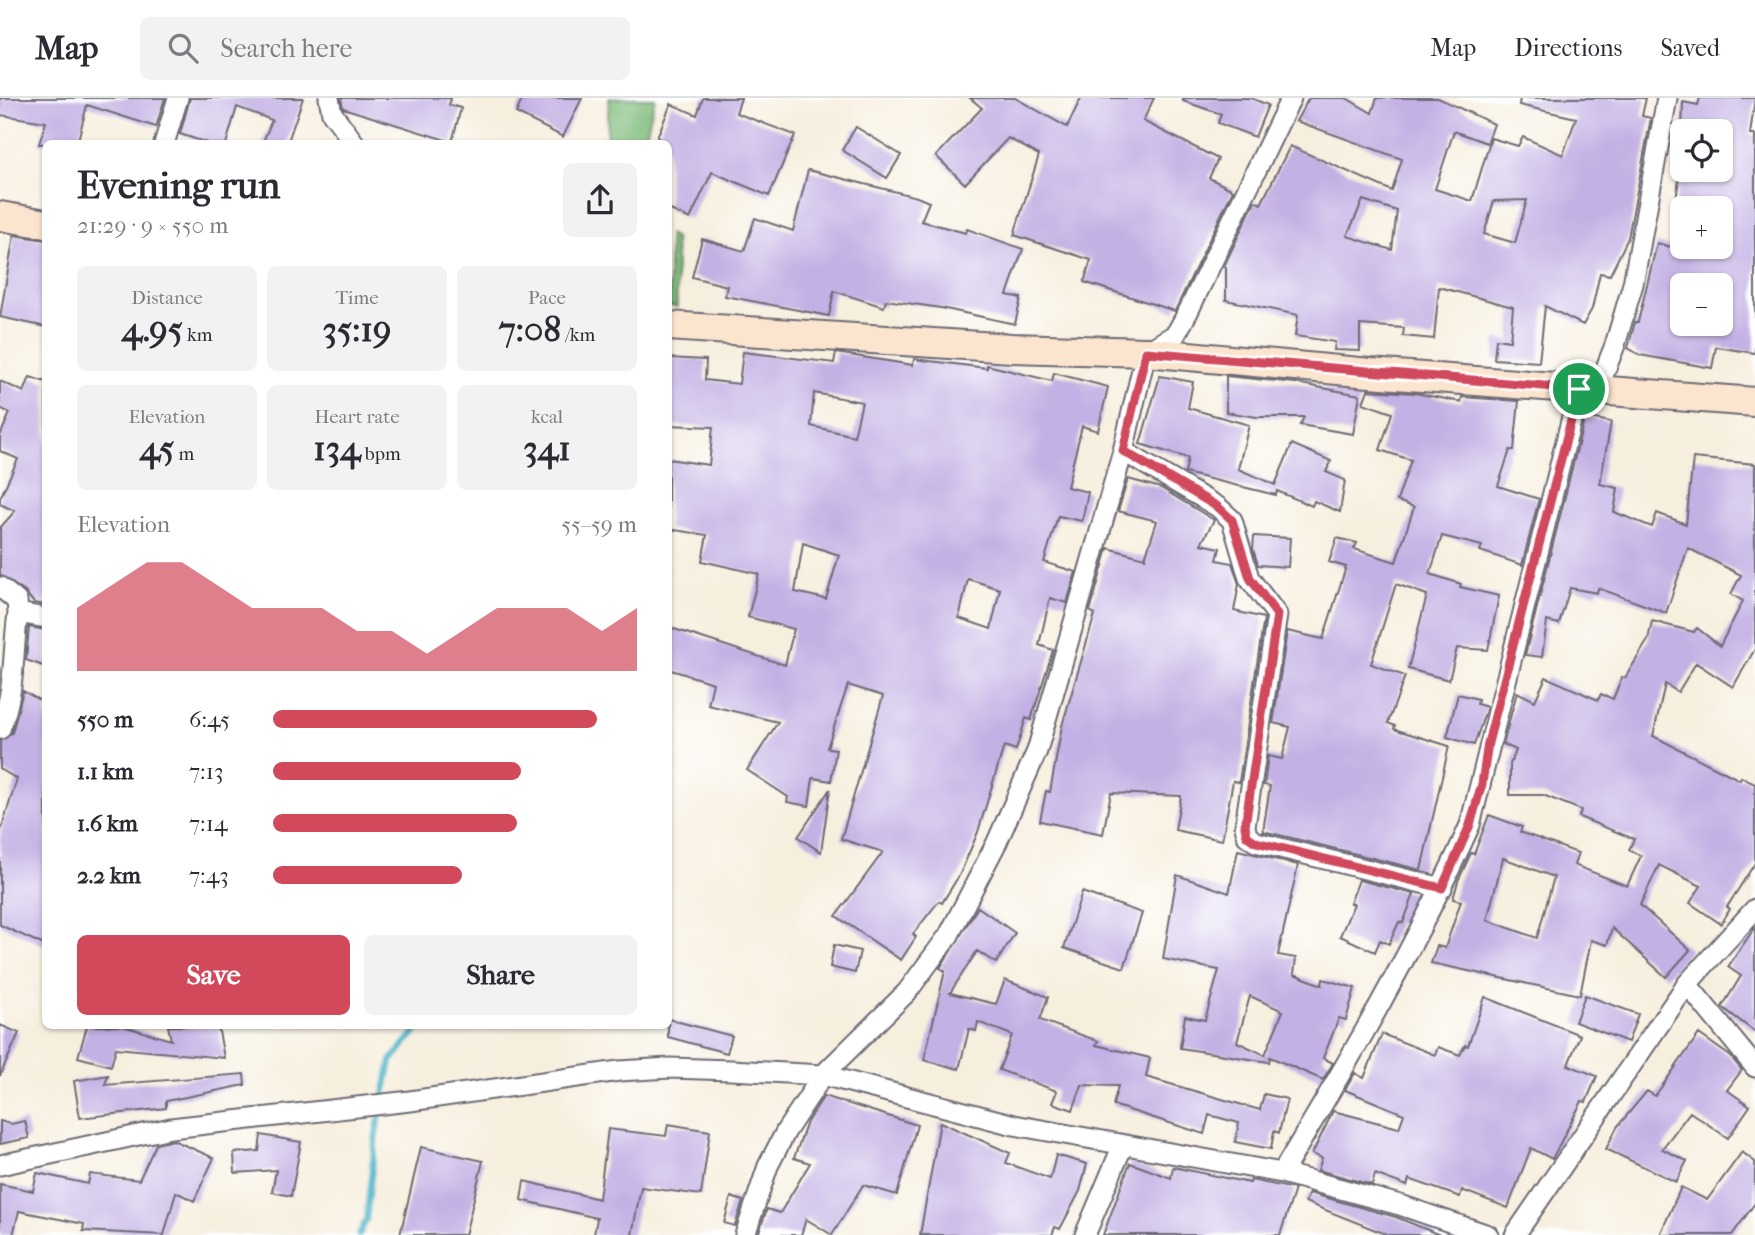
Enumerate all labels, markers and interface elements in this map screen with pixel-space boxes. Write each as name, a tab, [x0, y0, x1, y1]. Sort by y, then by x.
search box	[140, 17, 630, 80]
text: Map	[35, 29, 98, 68]
icon: search	[164, 29, 202, 67]
text: Search here	[220, 33, 352, 64]
text: Map	[1430, 34, 1476, 62]
text: Directions	[1514, 34, 1622, 62]
text: Saved	[1660, 34, 1720, 62]
map controls	[1670, 119, 1733, 336]
button: locate	[1670, 119, 1733, 182]
text: Evening run	[77, 163, 280, 208]
button: share	[563, 163, 637, 237]
button: +	[1670, 196, 1733, 259]
text: 21:29 · 9 × 550 m	[77, 212, 228, 239]
button: −	[1670, 273, 1733, 336]
text: Distance	[131, 287, 203, 309]
text: Time	[335, 287, 379, 309]
text: Pace	[528, 287, 566, 309]
text: 4.95	[122, 309, 183, 350]
text: 35:19	[323, 309, 391, 350]
text: 7:08	[499, 309, 561, 350]
text: km	[183, 324, 213, 346]
text: /km	[561, 324, 595, 346]
pin	[1549, 359, 1609, 419]
icon: arrive	[1560, 370, 1598, 408]
text: Elevation	[129, 406, 205, 428]
text: Heart rate	[314, 406, 400, 428]
text: kcal	[531, 406, 563, 428]
text: 45	[140, 428, 175, 469]
text: 134	[313, 428, 361, 469]
text: 341	[523, 428, 571, 469]
text: m	[175, 443, 194, 465]
text: bpm	[361, 443, 401, 465]
text: Elevation	[77, 511, 170, 538]
text: 55–59 m	[561, 511, 637, 538]
text: 550 m	[77, 706, 133, 733]
text: 6:45	[189, 706, 230, 733]
text: 1.1 km	[77, 758, 134, 785]
text: 7:13	[189, 758, 223, 785]
text: 1.6 km	[77, 810, 138, 837]
text: 7:14	[189, 810, 227, 837]
text: 2.2 km	[77, 862, 141, 889]
text: 7:43	[189, 862, 229, 889]
button: Save	[77, 935, 350, 1015]
button: Share	[364, 935, 637, 1015]

